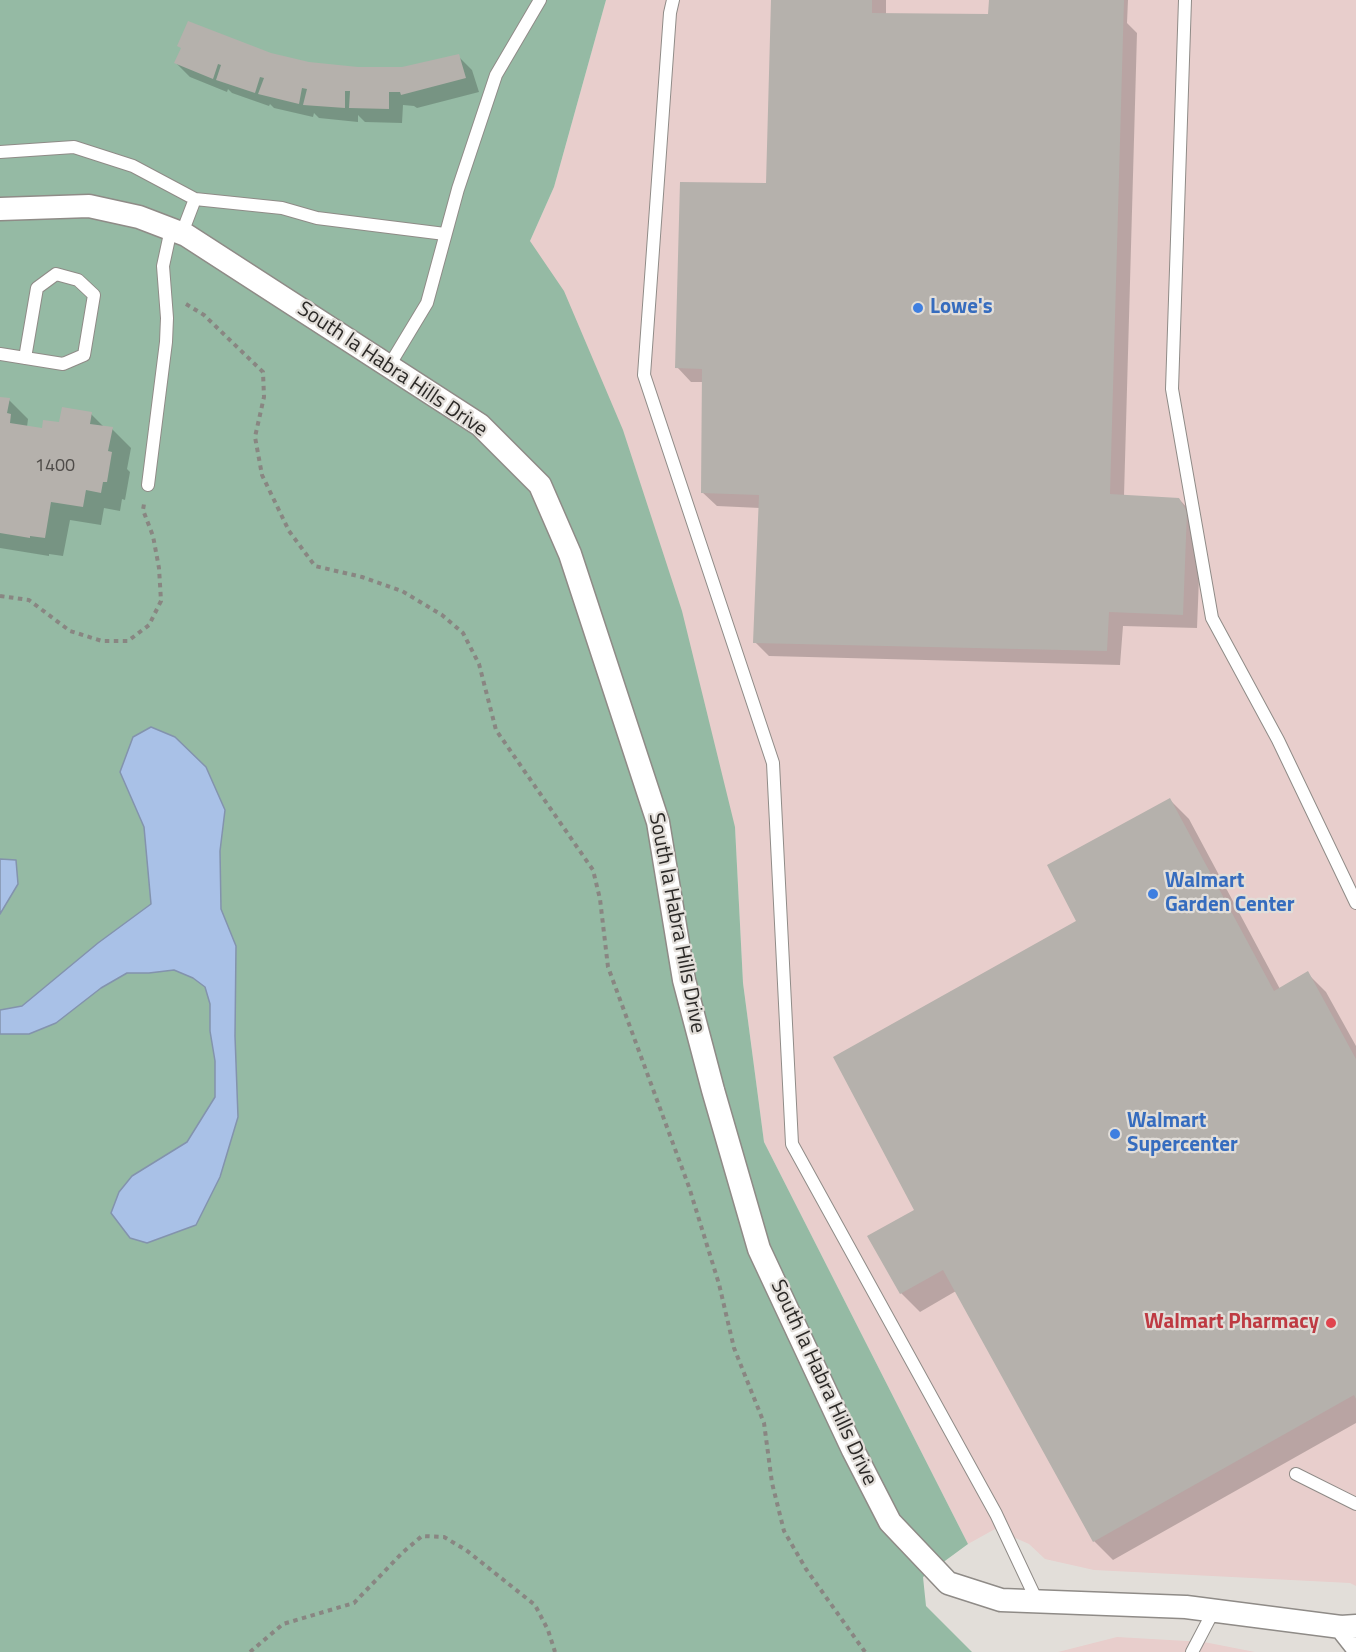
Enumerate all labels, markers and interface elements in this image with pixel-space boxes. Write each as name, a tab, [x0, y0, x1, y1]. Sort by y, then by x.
place label: Lowe's	[930, 295, 993, 321]
street label: South la Habra Hills Drive	[292, 297, 492, 443]
marker: Lowe's	[911, 301, 925, 315]
house number: 1400	[35, 456, 75, 478]
street label: South la Habra Hills Drive	[642, 811, 710, 1035]
place label: Walmart Garden Center	[1165, 869, 1295, 919]
marker: Walmart Garden Center	[1146, 887, 1160, 901]
place label: Walmart Supercenter	[1127, 1109, 1238, 1159]
marker: Walmart Supercenter	[1108, 1127, 1122, 1141]
street label: South la Habra Hills Drive	[764, 1276, 882, 1490]
place label: Walmart Pharmacy	[1144, 1310, 1319, 1336]
marker: Walmart Pharmacy	[1324, 1316, 1338, 1330]

